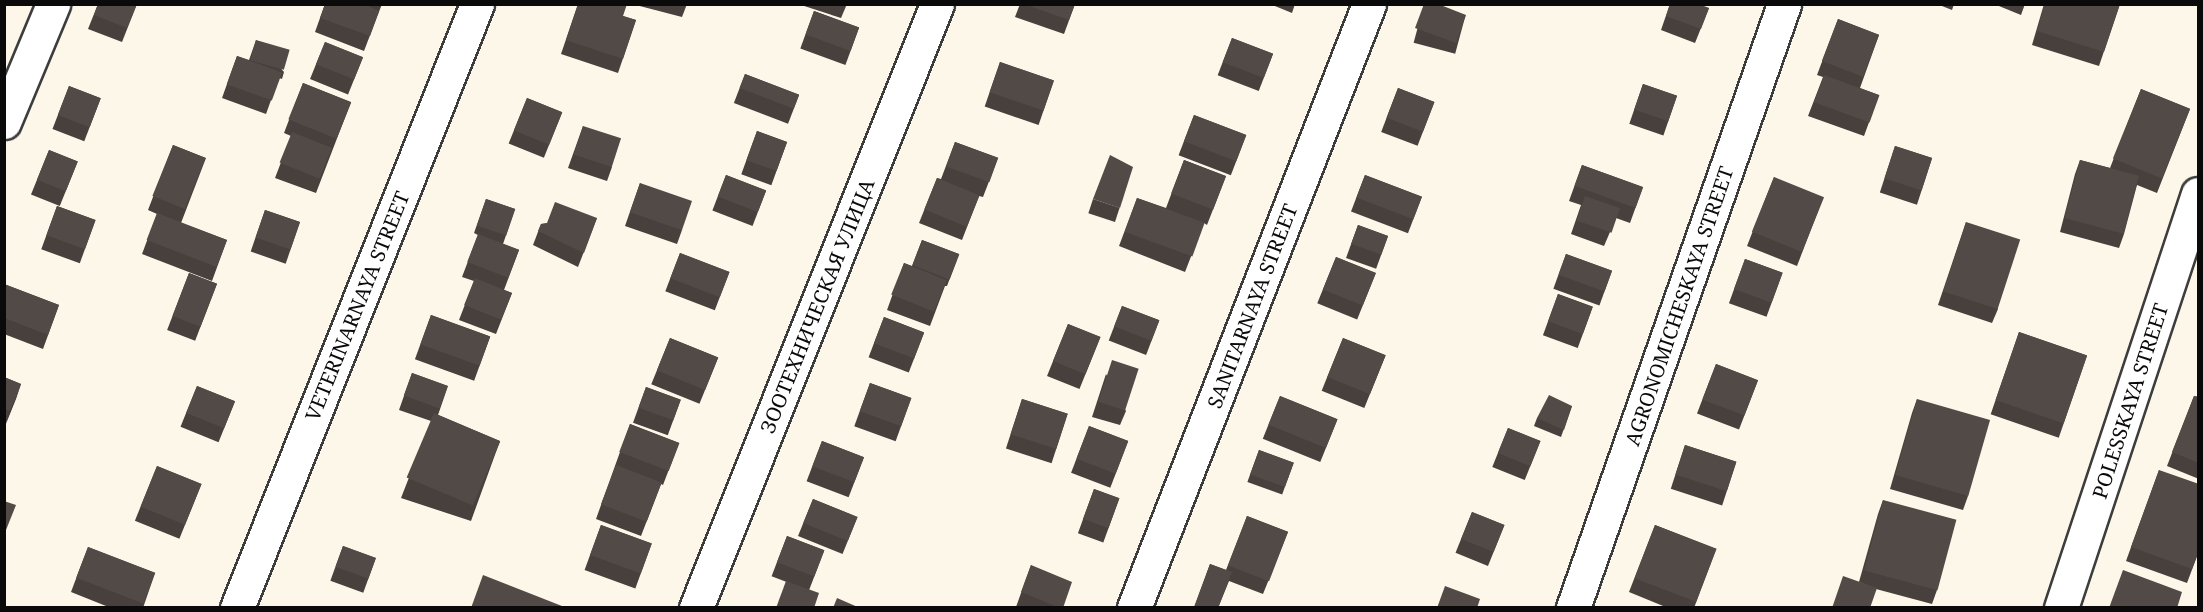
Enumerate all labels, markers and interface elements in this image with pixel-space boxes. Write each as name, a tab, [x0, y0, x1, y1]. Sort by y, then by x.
street label: AGRONOMICHESKAYA STREET	[1620, 163, 1738, 449]
street label: ЗООТЕХНИЧЕСКАЯ УЛИЦА	[755, 175, 879, 437]
street label: VETERINARNAYA STREET	[300, 188, 414, 424]
street label: SANITARNAYA STREET	[1202, 200, 1302, 412]
street label: POLESSKAYA STREET	[2087, 300, 2173, 502]

